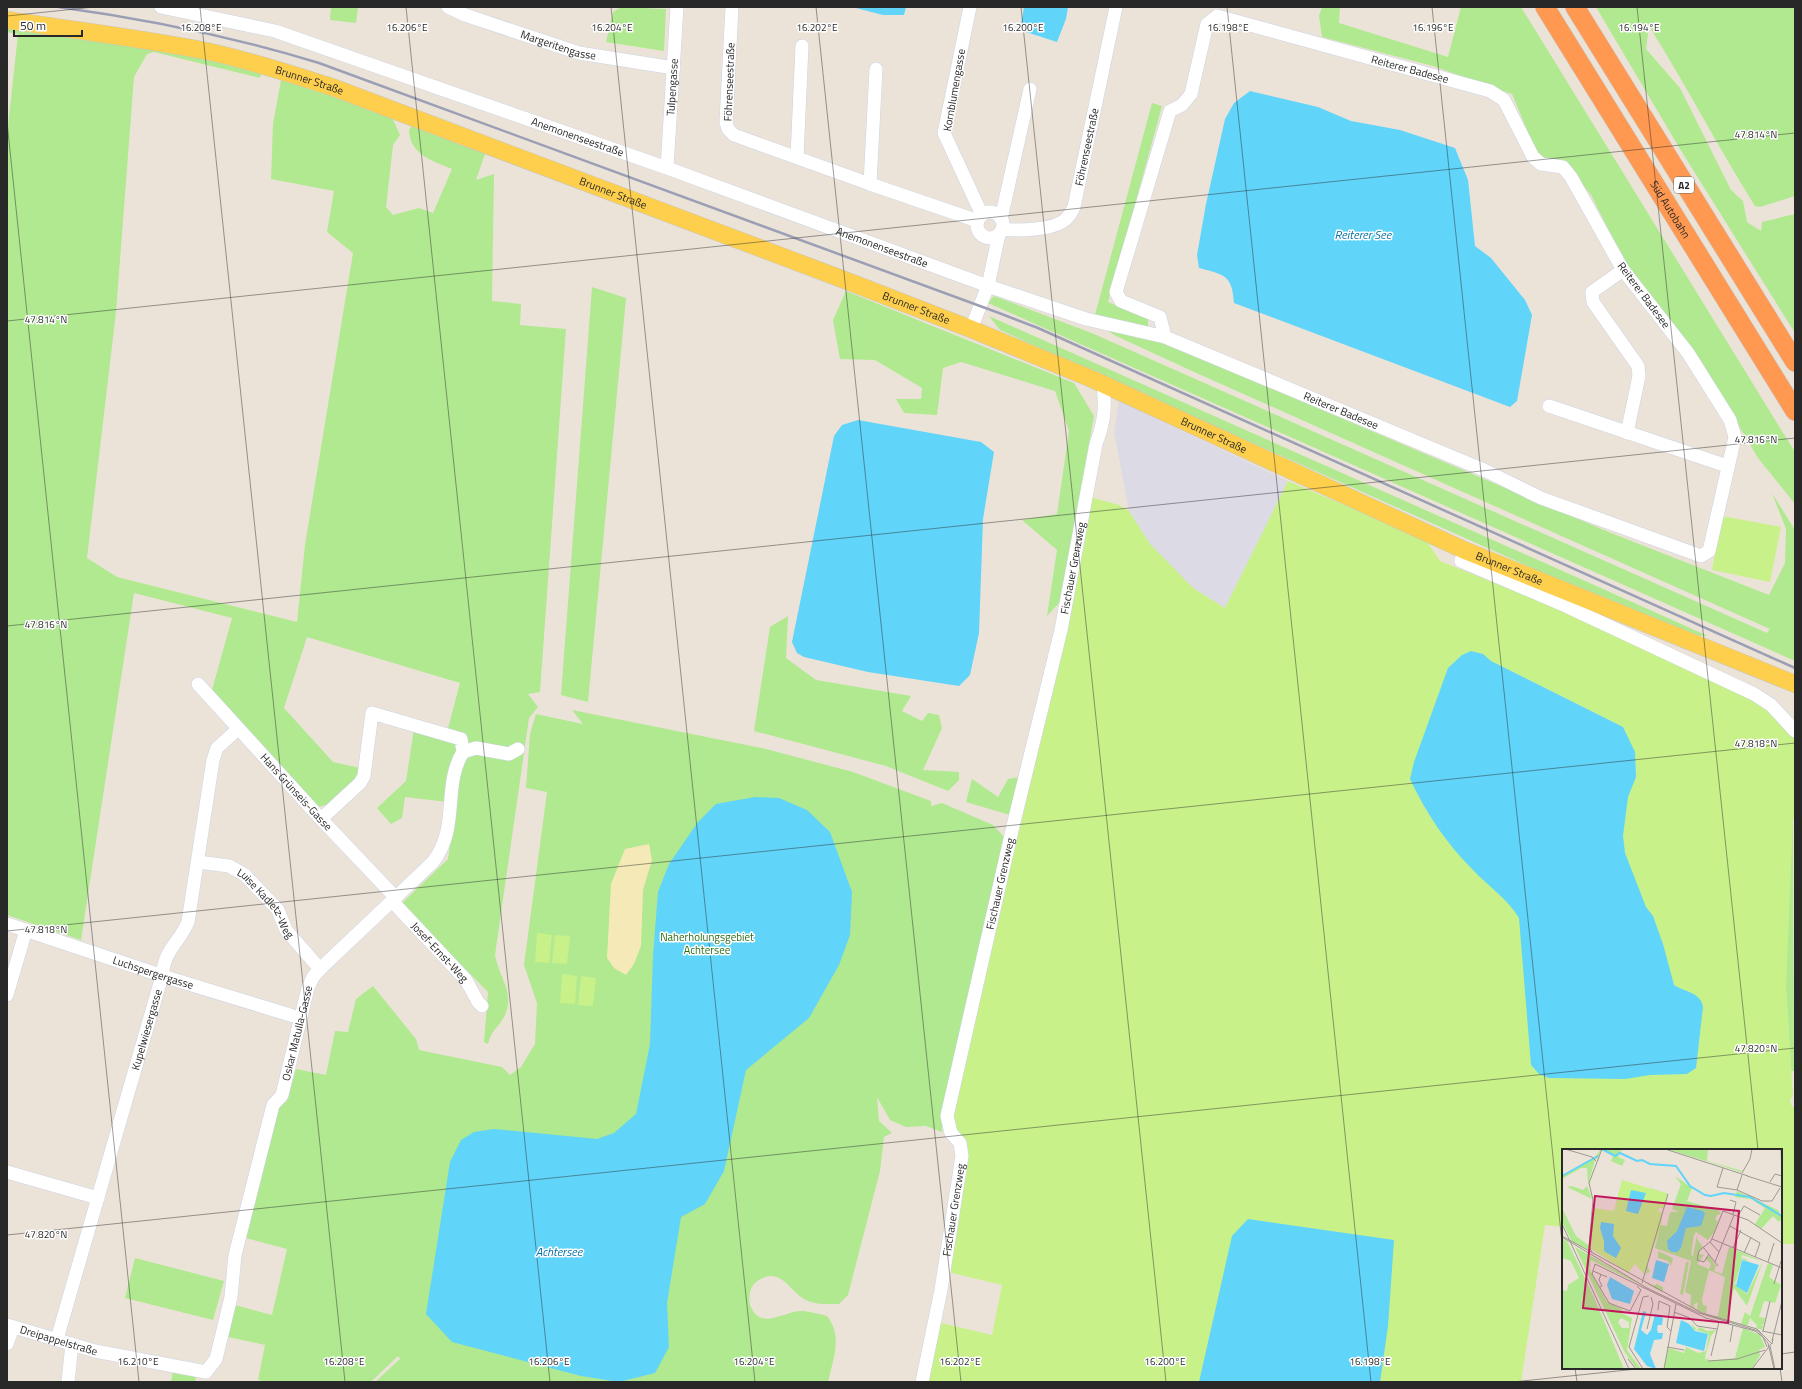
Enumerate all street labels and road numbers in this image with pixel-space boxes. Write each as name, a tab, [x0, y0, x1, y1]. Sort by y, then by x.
street label: Margeritengasse	[519, 26, 598, 64]
street label: Föhrenseestraße	[720, 42, 738, 122]
street label: Kornblumengasse	[939, 47, 969, 132]
street label: Reiterer Badesee	[1370, 51, 1451, 87]
street label: Tulpengasse	[662, 58, 682, 116]
street label: Brunner Straße	[273, 62, 346, 99]
street label: Föhrenseestraße	[1071, 106, 1103, 187]
street label: Anemonenseestraße	[529, 113, 626, 160]
street label: Brunner Straße	[577, 173, 650, 213]
street label: Süd Autobahn	[1646, 177, 1694, 241]
road number: A2	[1674, 177, 1694, 193]
street label: Anemonenseestraße	[834, 223, 931, 271]
street label: Reiterer Badesee	[1614, 258, 1675, 332]
street label: Brunner Straße	[880, 287, 953, 328]
street label: Reiterer Badesee	[1301, 388, 1381, 433]
street label: Brunner Straße	[1178, 413, 1250, 457]
street label: Fischauer Grenzweg	[1056, 520, 1089, 615]
street label: Brunner Straße	[1473, 548, 1546, 589]
street label: Hans Grünseis-Gasse	[257, 750, 336, 834]
street label: Fischauer Grenzweg	[982, 836, 1018, 931]
street label: Luise Kadletz-Weg	[234, 864, 298, 942]
street label: Josef-Ernst-Weg	[408, 918, 472, 986]
street label: Luchspergergasse	[111, 952, 196, 993]
street label: Oskar Matulla-Gasse	[278, 983, 316, 1082]
street label: Kupelwiesergasse	[127, 987, 166, 1072]
street label: Fischauer Grenzweg	[938, 1162, 969, 1257]
street label: Dreipappelstraße	[18, 1321, 100, 1359]

